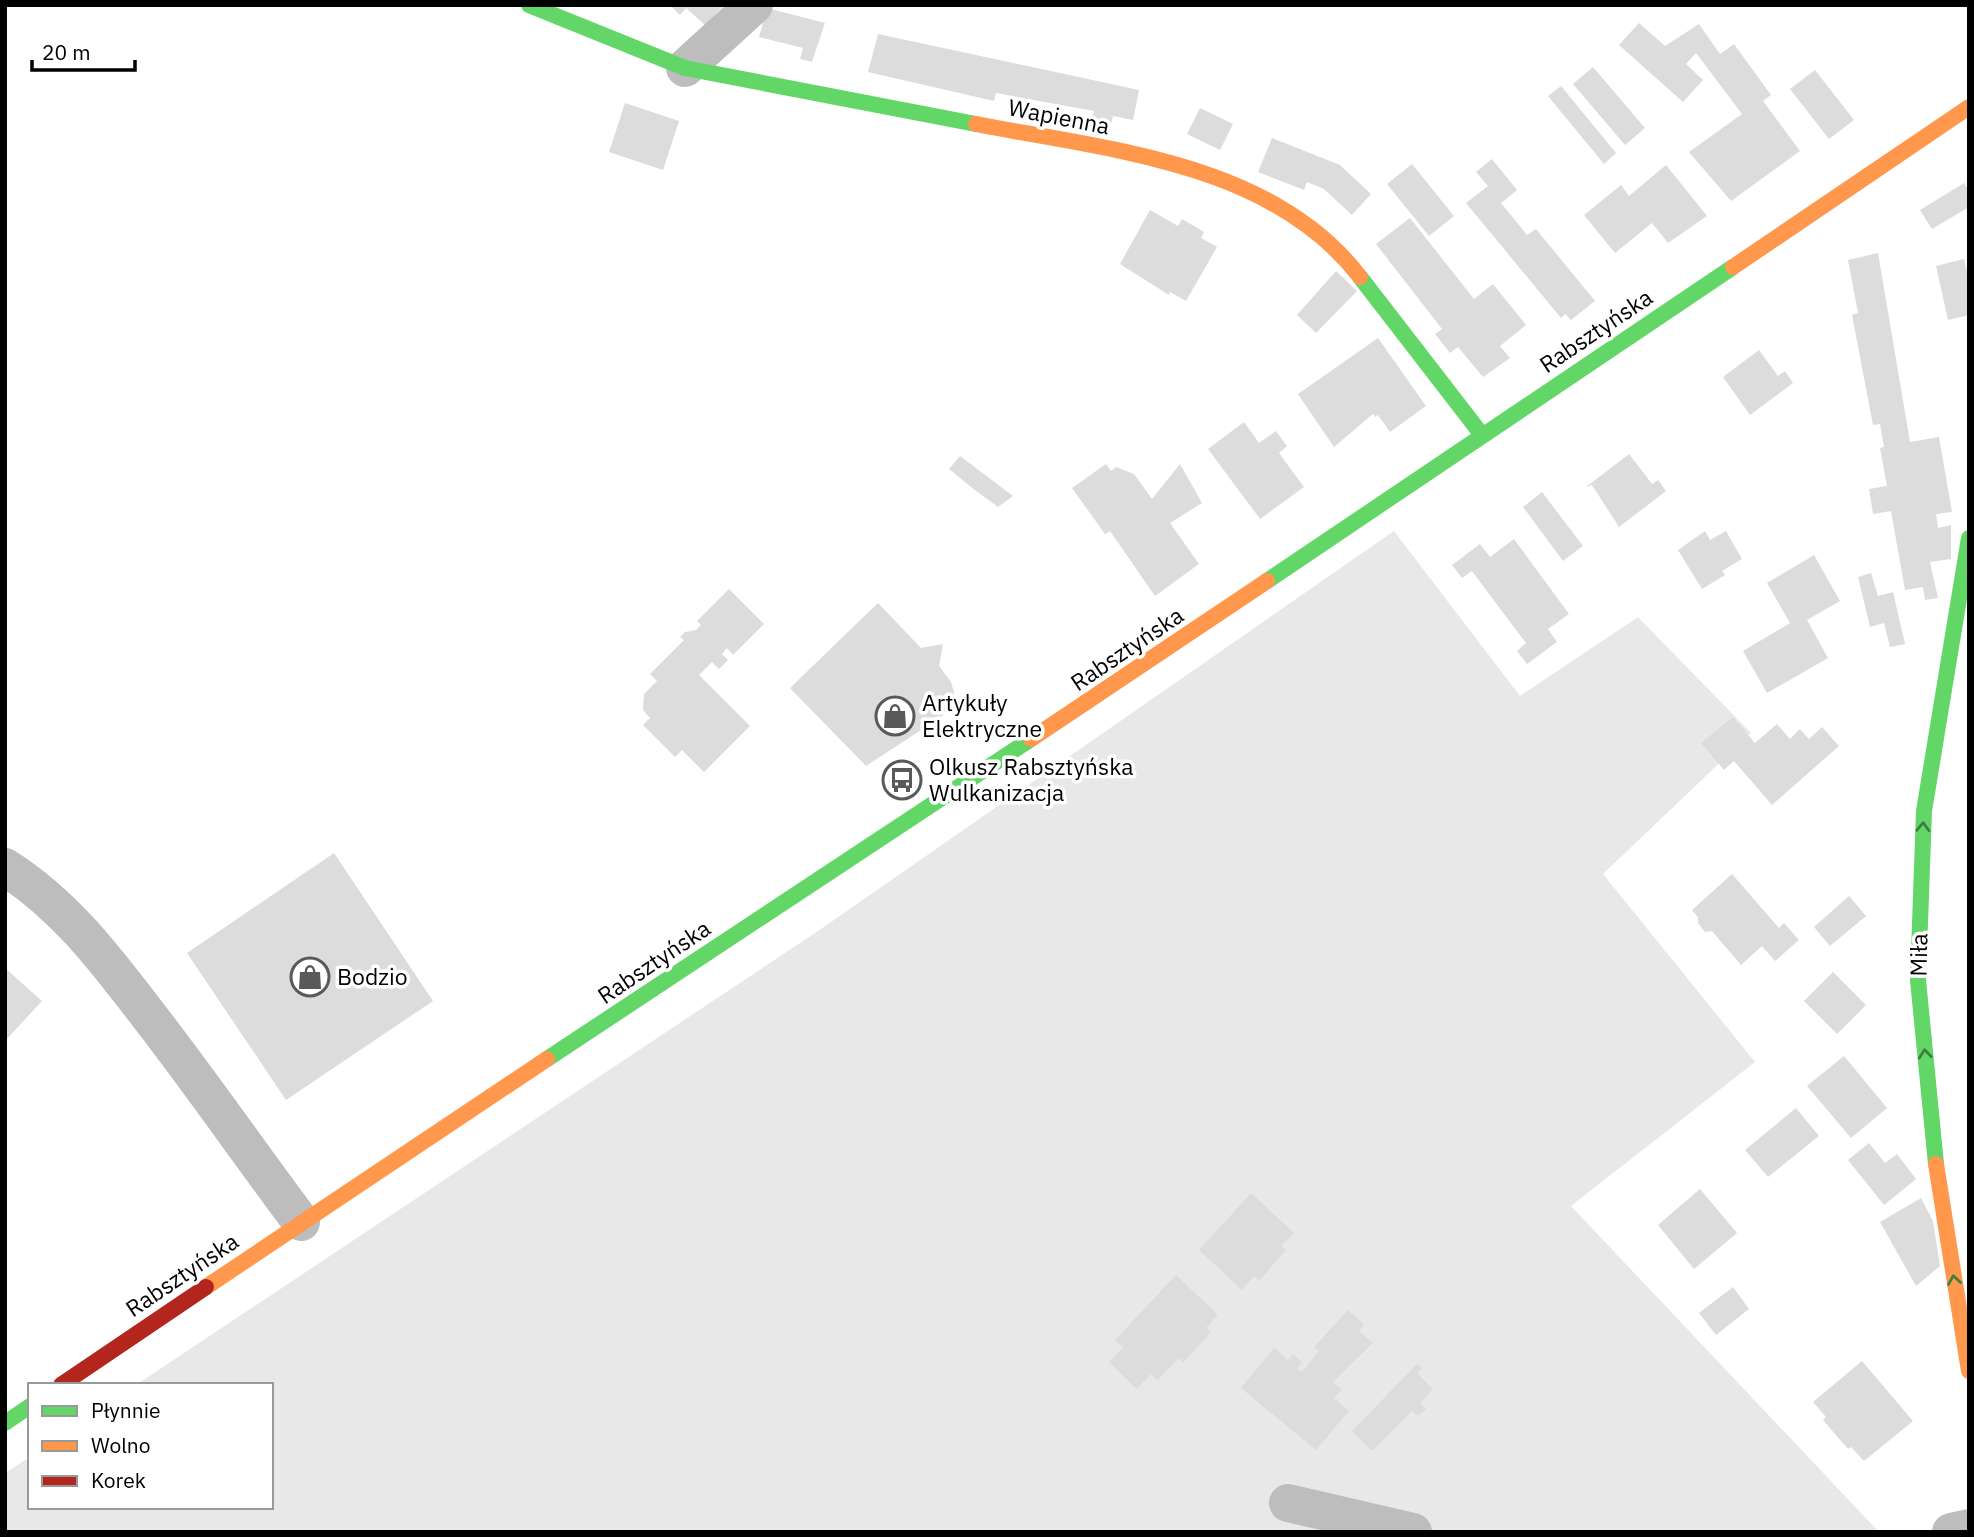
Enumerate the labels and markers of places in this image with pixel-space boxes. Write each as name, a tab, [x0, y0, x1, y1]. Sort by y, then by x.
place label: Artykuły Elektryczne	[922, 687, 1042, 743]
shop icon: Artykuły Elektryczne	[874, 695, 916, 737]
place label: Olkusz Rabsztyńska Wulkanizacja	[929, 751, 1133, 807]
bus stop icon: Olkusz Rabsztyńska Wulkanizacja	[881, 759, 923, 801]
shop icon: Bodzio	[289, 956, 331, 998]
place label: Bodzio	[337, 961, 408, 991]

